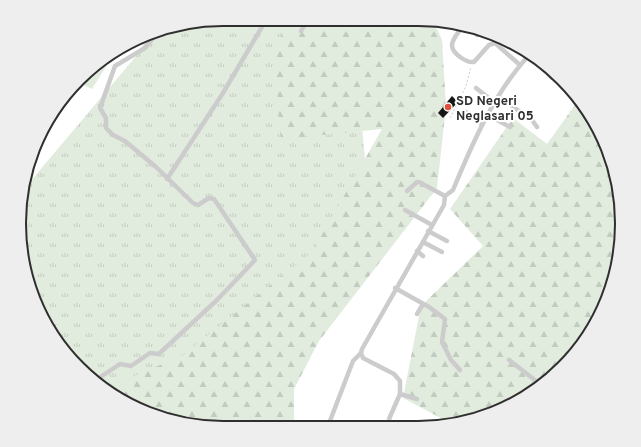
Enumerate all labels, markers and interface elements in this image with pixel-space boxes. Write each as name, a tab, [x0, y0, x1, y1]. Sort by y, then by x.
place label: SD Negeri Neglasari 05	[456, 94, 534, 125]
marker: SD Negeri Neglasari 05	[443, 102, 453, 112]

